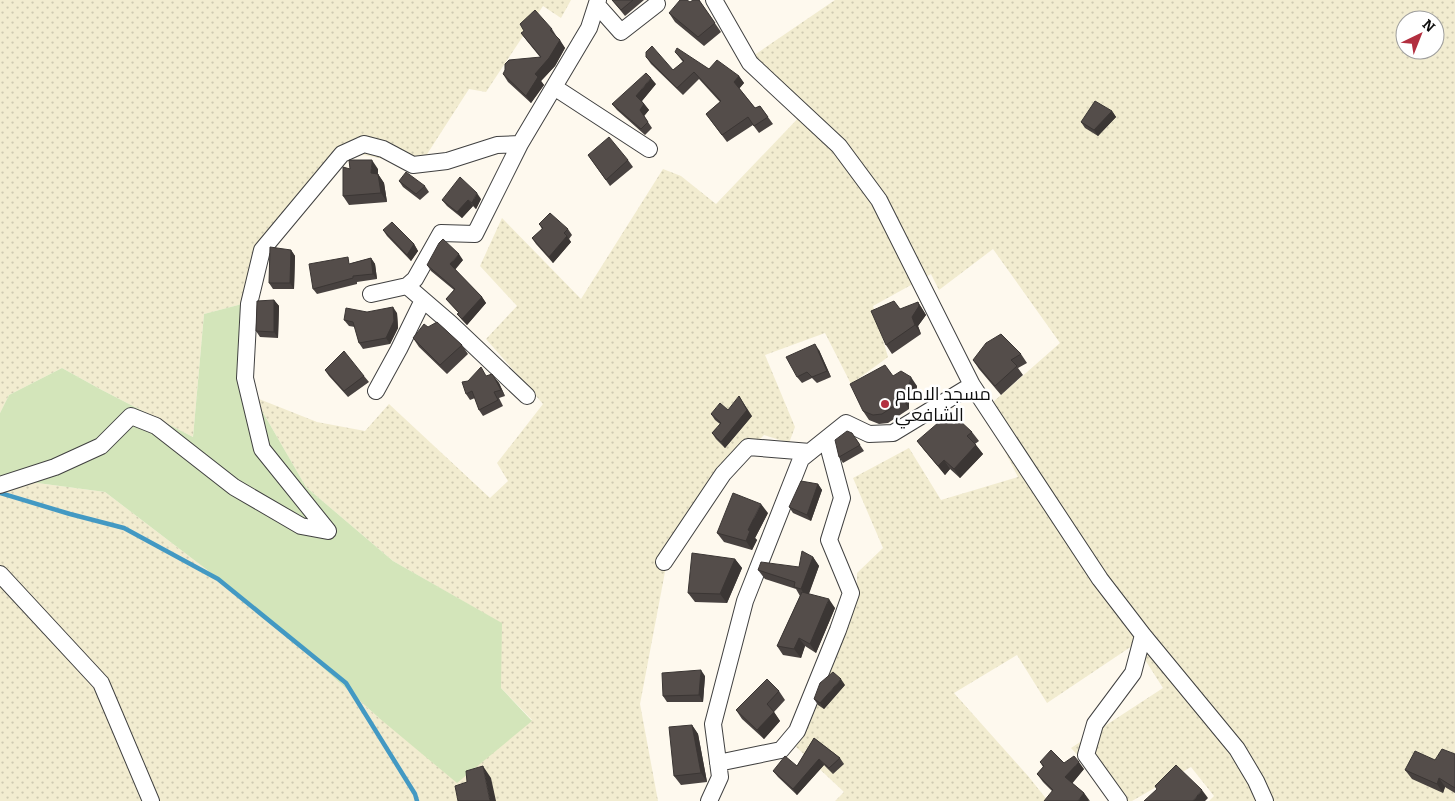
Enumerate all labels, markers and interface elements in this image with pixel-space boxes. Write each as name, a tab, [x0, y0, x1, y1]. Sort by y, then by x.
north arrow	[1395, 10, 1445, 60]
text: N	[1419, 16, 1438, 36]
place label: مسجد الامام الشافعي	[895, 383, 991, 429]
marker: مسجد الامام الشافعي	[879, 398, 891, 410]

